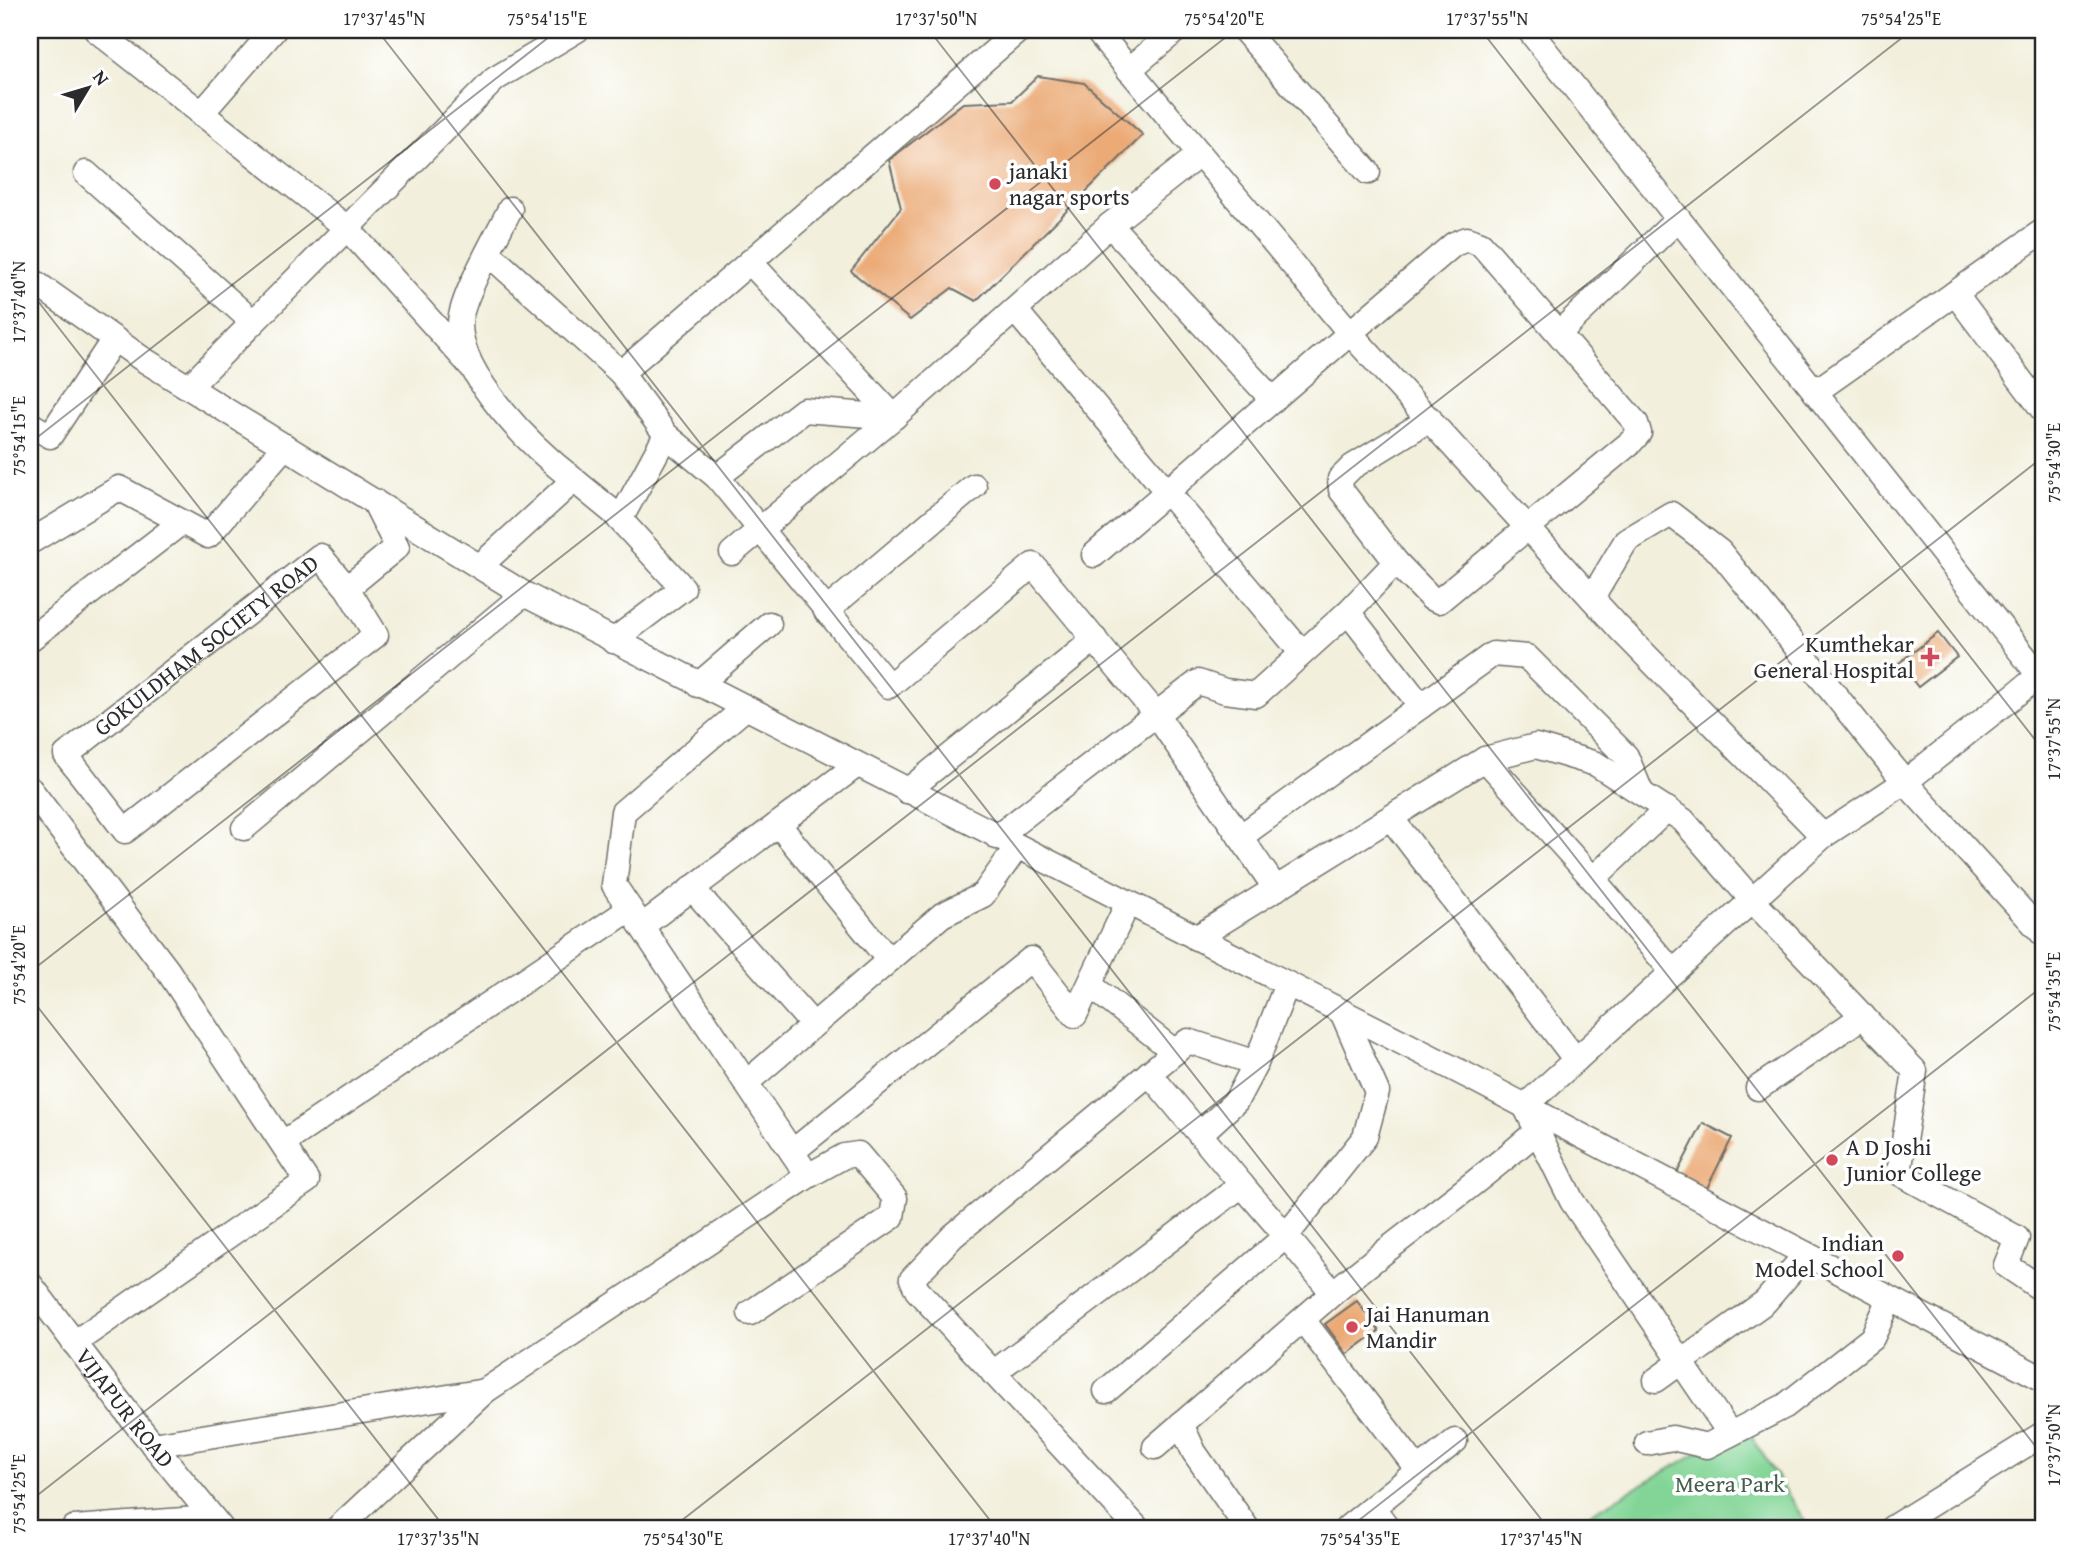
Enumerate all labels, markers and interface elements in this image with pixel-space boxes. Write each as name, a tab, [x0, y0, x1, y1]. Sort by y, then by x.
text: 17°37'45"N	[343, 5, 426, 32]
text: 75°54'15"E	[507, 5, 587, 32]
text: 17°37'50"N	[895, 5, 978, 32]
text: 75°54'20"E	[1184, 5, 1264, 32]
text: 17°37'55"N	[1446, 5, 1529, 32]
text: 75°54'25"E	[1861, 5, 1941, 32]
north arrow	[52, 52, 122, 122]
text: N	[86, 64, 117, 91]
place label: janaki nagar sports	[1006, 154, 1130, 213]
marker: janaki nagar sports	[987, 176, 1003, 192]
text: 17°37'40"N	[5, 260, 32, 343]
text: 75°54'15"E	[5, 396, 32, 476]
text: 75°54'30"E	[2040, 423, 2067, 503]
street label: GOKULDHAM SOCIETY ROAD	[87, 546, 325, 743]
place label: Kumthekar General Hospital	[1754, 627, 1915, 686]
marker: Kumthekar General Hospital	[1920, 647, 1940, 667]
text: 17°37'55"N	[2040, 697, 2067, 780]
text: 75°54'20"E	[5, 925, 32, 1005]
text: 75°54'35"E	[2040, 952, 2067, 1032]
place label: A D Joshi Junior College	[1843, 1130, 1982, 1189]
marker: A D Joshi Junior College	[1824, 1152, 1840, 1168]
place label: Indian Model School	[1755, 1226, 1884, 1285]
marker: Indian Model School	[1890, 1248, 1906, 1264]
place label: Jai Hanuman Mandir	[1363, 1297, 1490, 1356]
marker: Jai Hanuman Mandir	[1344, 1319, 1360, 1335]
street label: VIJAPUR ROAD	[68, 1341, 182, 1474]
text: 17°37'50"N	[2040, 1403, 2067, 1486]
text: 75°54'25"E	[5, 1454, 32, 1534]
park label: Meera Park	[1675, 1467, 1785, 1500]
text: 17°37'35"N	[397, 1525, 480, 1552]
text: 75°54'30"E	[643, 1525, 723, 1552]
text: 17°37'40"N	[948, 1525, 1031, 1552]
text: 75°54'35"E	[1320, 1525, 1400, 1552]
text: 17°37'45"N	[1500, 1525, 1583, 1552]

